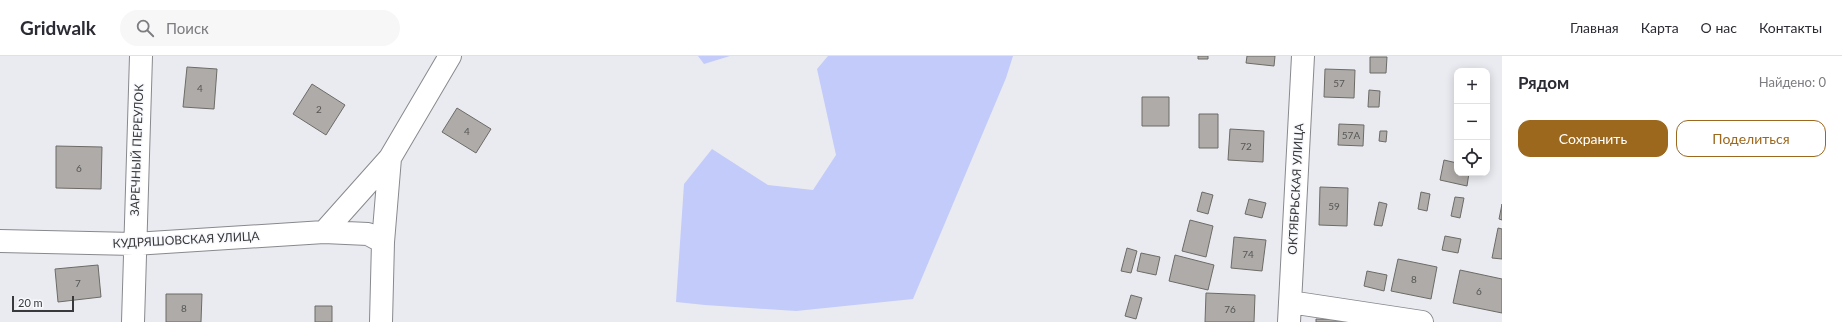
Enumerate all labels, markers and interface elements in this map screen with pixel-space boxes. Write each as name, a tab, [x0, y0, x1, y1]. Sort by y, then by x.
search box	[120, 10, 400, 46]
text: Gridwalk	[20, 16, 96, 39]
icon: search	[134, 17, 156, 39]
text: Поиск	[166, 19, 209, 37]
text: Главная	[1570, 19, 1619, 36]
text: Карта	[1641, 19, 1679, 36]
text: О нас	[1701, 19, 1737, 36]
text: Контакты	[1759, 19, 1822, 36]
map controls	[1454, 68, 1490, 176]
button: +	[1454, 68, 1490, 104]
text: Рядом	[1518, 72, 1569, 93]
text: Найдено: 0	[1759, 74, 1826, 90]
house number: 57	[1333, 77, 1345, 89]
house number: 4	[197, 82, 203, 94]
street label: ЗАРЕЧНЫЙ ПЕРЕУЛОК	[127, 84, 146, 216]
house number: 2	[316, 103, 322, 115]
button: −	[1454, 104, 1490, 140]
button: Сохранить	[1518, 120, 1668, 157]
button: Поделиться	[1676, 120, 1826, 157]
street label: ОКТЯБРЬСКАЯ УЛИЦА	[1285, 122, 1306, 255]
house number: 4	[464, 125, 470, 137]
house number: 57А	[1342, 129, 1360, 141]
house number: 72	[1240, 140, 1252, 152]
button: locate	[1454, 140, 1490, 176]
house number: 6	[76, 162, 82, 174]
house number: 59	[1328, 200, 1340, 212]
street label: КУДРЯШОВСКАЯ УЛИЦА	[112, 228, 261, 251]
house number: 74	[1242, 248, 1254, 260]
house number: 8	[1411, 273, 1417, 285]
house number: 7	[75, 277, 81, 289]
house number: 6	[1476, 285, 1482, 297]
scale bar	[12, 294, 74, 313]
text: 20 m	[18, 296, 43, 309]
house number: 8	[181, 302, 187, 314]
house number: 76	[1224, 303, 1236, 315]

